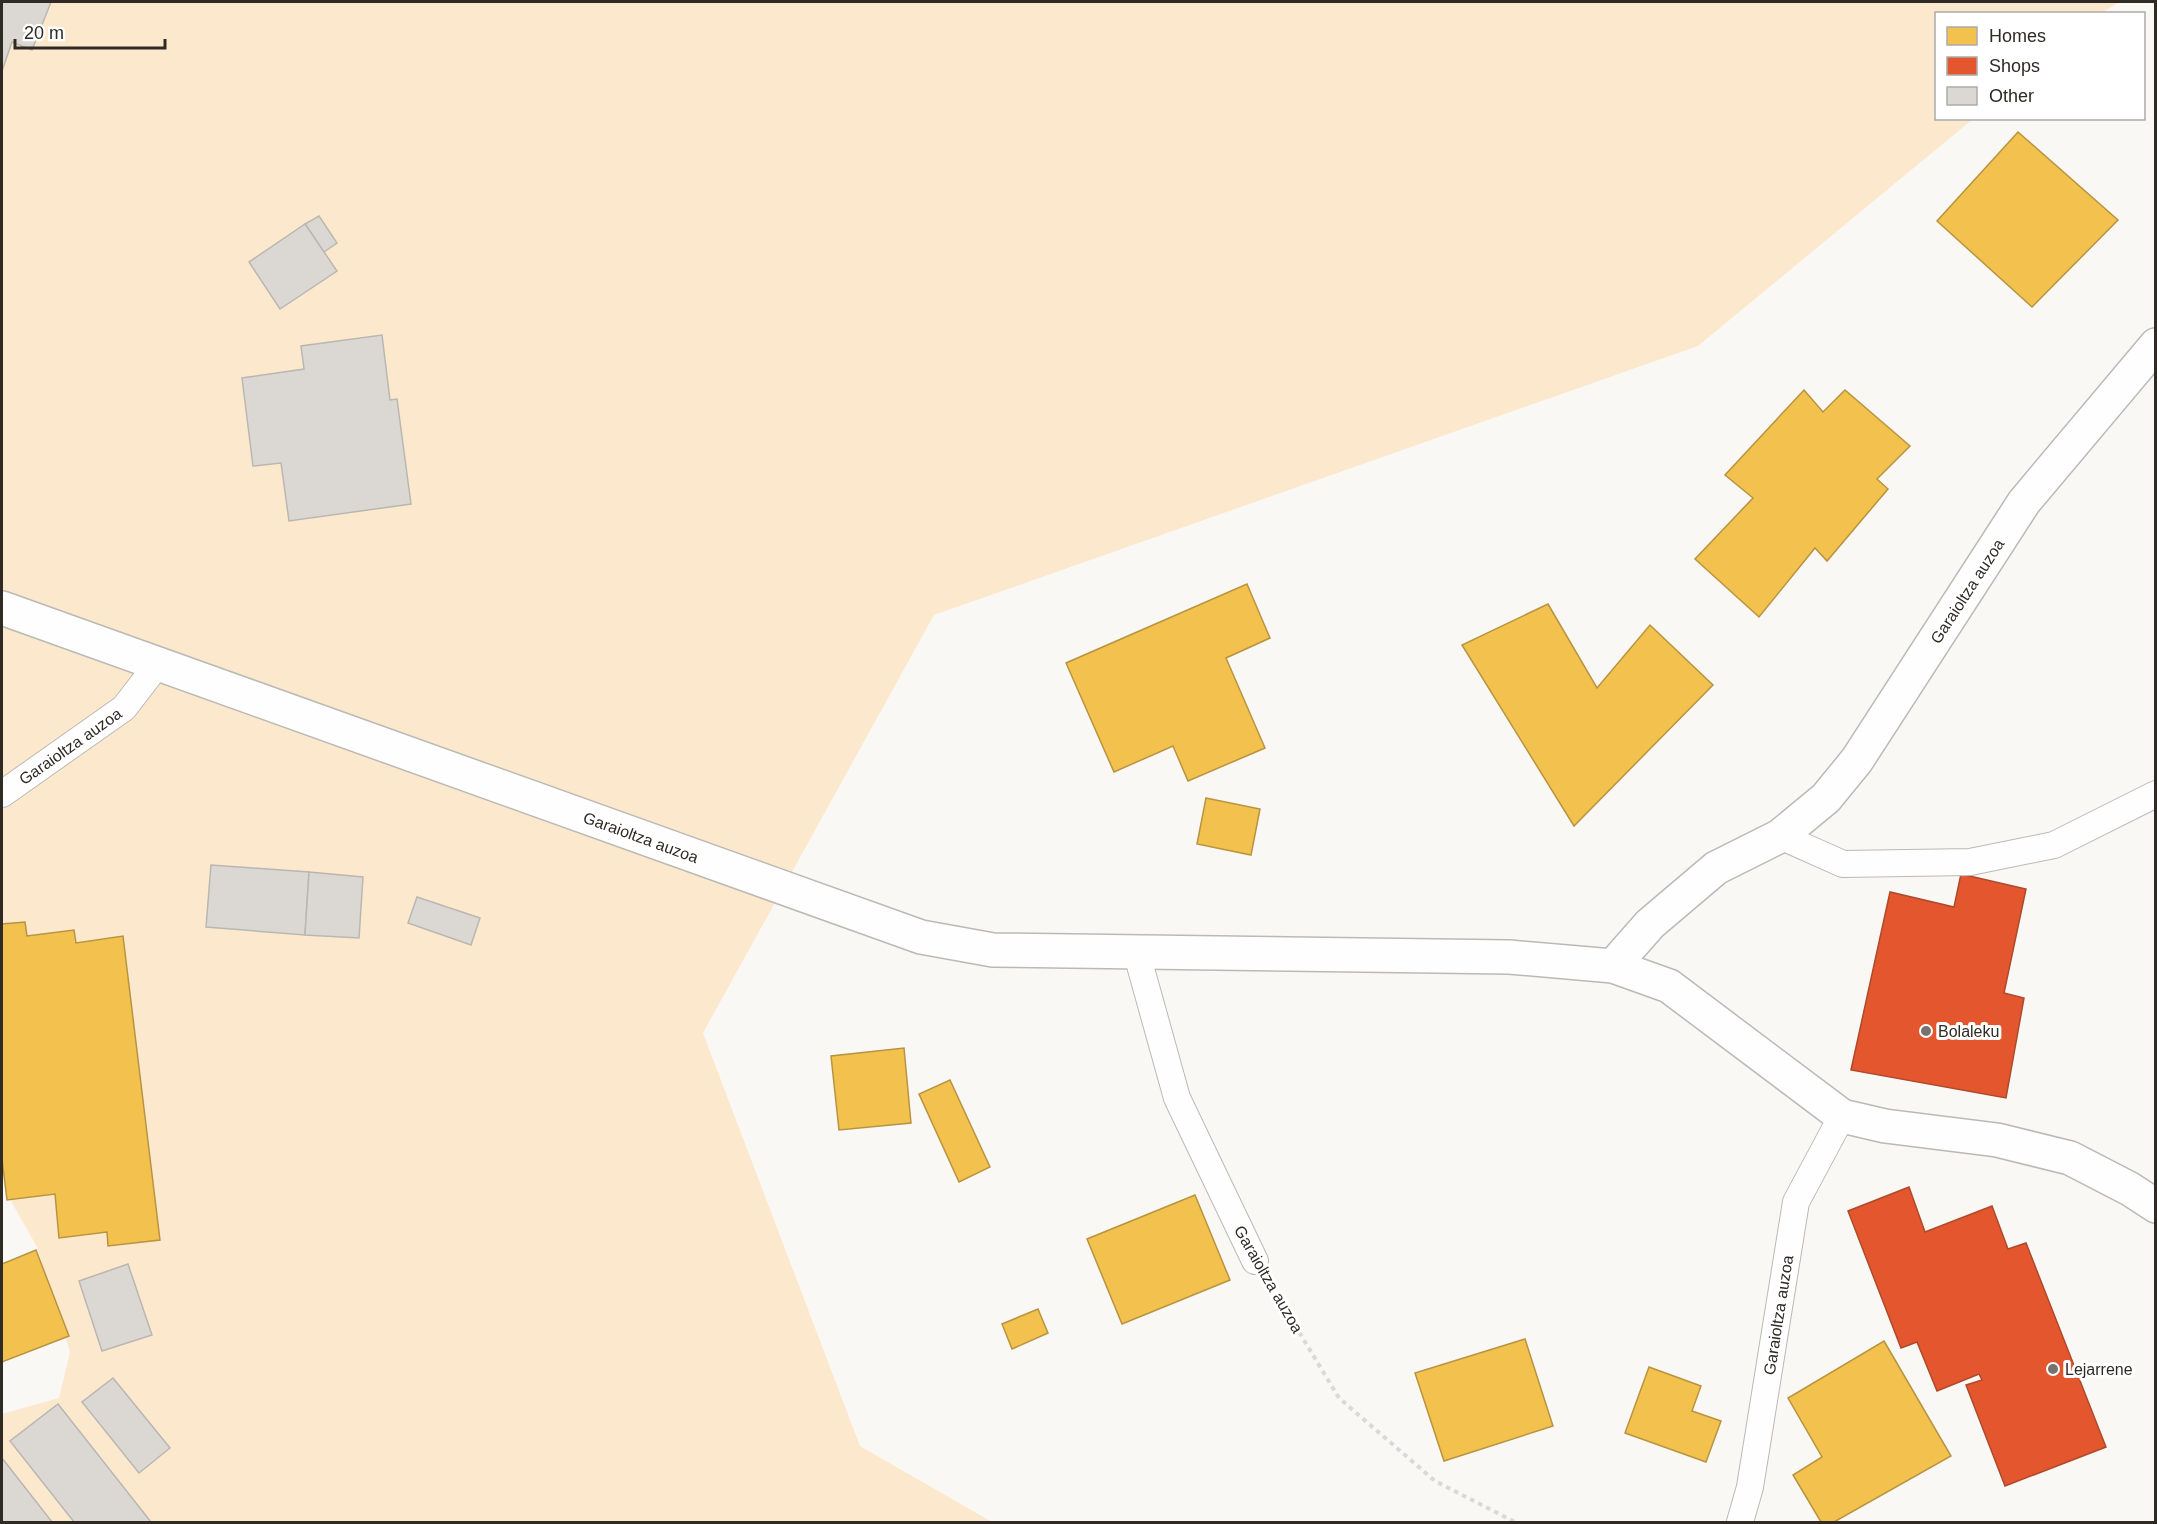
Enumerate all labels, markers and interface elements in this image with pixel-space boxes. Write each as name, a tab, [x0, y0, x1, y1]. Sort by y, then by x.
scale bar	[15, 12, 165, 50]
legend	[1935, 12, 2145, 120]
text: 20 m	[24, 23, 64, 43]
text: Homes	[1989, 26, 2046, 46]
text: Shops	[1989, 56, 2040, 76]
text: Other	[1989, 86, 2034, 106]
street label: Garaioltza auzoa	[1927, 536, 2008, 647]
street label: Garaioltza auzoa	[16, 705, 125, 788]
street label: Garaioltza auzoa	[581, 809, 701, 866]
place label: Bolaleku	[1938, 1023, 1999, 1040]
marker: Bolaleku	[1919, 1024, 1933, 1038]
street label: Garaioltza auzoa	[1231, 1223, 1306, 1336]
street label: Garaioltza auzoa	[1761, 1254, 1796, 1376]
place label: Lejarrene	[2065, 1361, 2133, 1378]
marker: Lejarrene	[2046, 1362, 2060, 1376]

